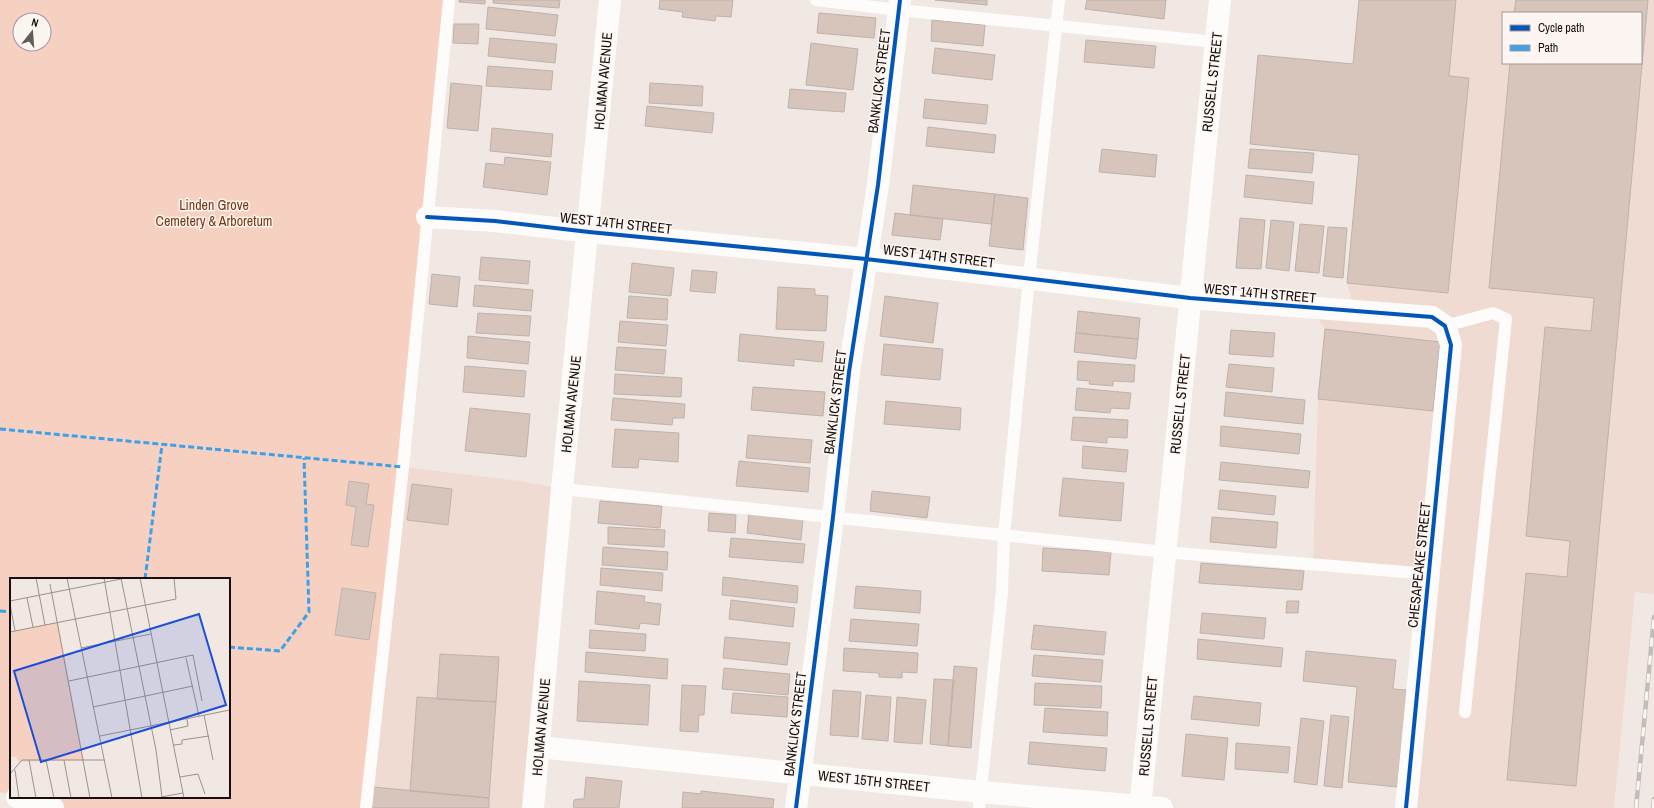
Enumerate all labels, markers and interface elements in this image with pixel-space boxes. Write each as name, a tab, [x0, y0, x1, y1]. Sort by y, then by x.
north arrow	[12, 12, 52, 52]
legend	[1502, 12, 1642, 64]
text: N	[30, 15, 40, 30]
text: Cycle path	[1538, 20, 1585, 36]
street label: BANKLICK STREET	[864, 28, 894, 134]
street label: HOLMAN AVENUE	[590, 31, 616, 131]
street label: RUSSELL STREET	[1198, 31, 1226, 133]
text: Path	[1538, 40, 1558, 56]
park label: Linden Grove Cemetery & Arboretum	[156, 196, 272, 230]
street label: WEST 14TH STREET	[559, 208, 673, 238]
street label: WEST 14TH STREET	[882, 240, 996, 272]
street label: WEST 14TH STREET	[1203, 279, 1317, 307]
street label: BANKLICK STREET	[820, 349, 850, 455]
street label: RUSSELL STREET	[1166, 353, 1194, 455]
street label: HOLMAN AVENUE	[557, 354, 585, 454]
street label: CHESAPEAKE STREET	[1403, 501, 1435, 629]
inset map	[10, 578, 230, 798]
street label: BANKLICK STREET	[780, 671, 810, 777]
street label: RUSSELL STREET	[1135, 675, 1161, 777]
street label: HOLMAN AVENUE	[528, 677, 554, 777]
street label: WEST 15TH STREET	[817, 766, 931, 796]

